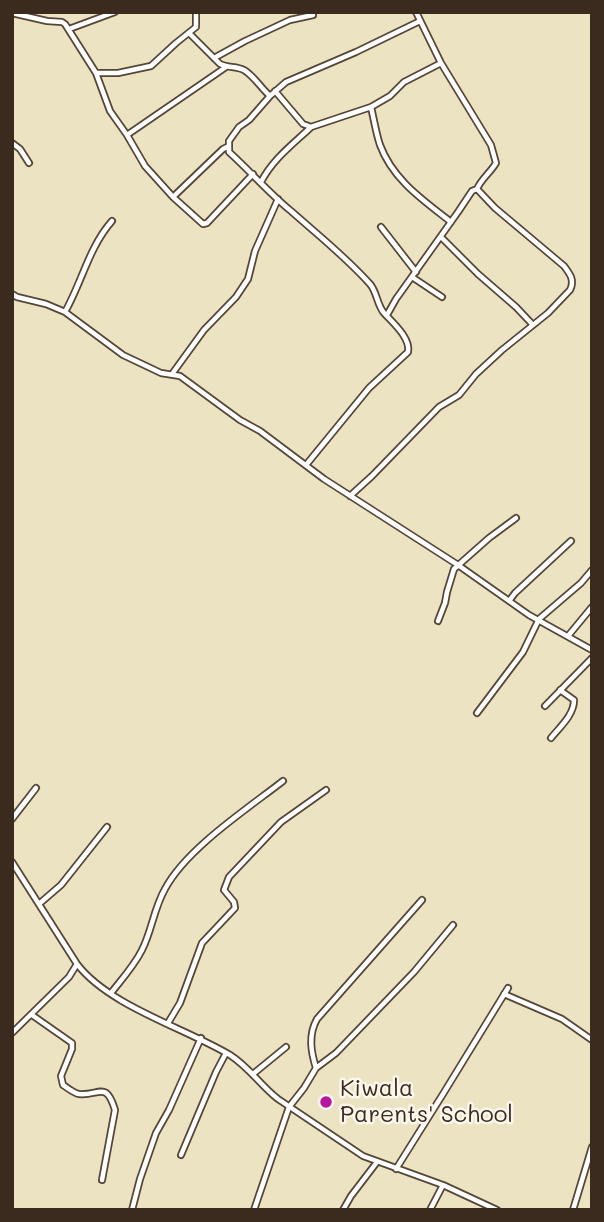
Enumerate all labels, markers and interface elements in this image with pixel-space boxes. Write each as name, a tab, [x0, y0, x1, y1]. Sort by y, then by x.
place label: Kiwala Parents' School	[340, 1075, 513, 1129]
marker: Kiwala Parents' School	[318, 1094, 334, 1110]

